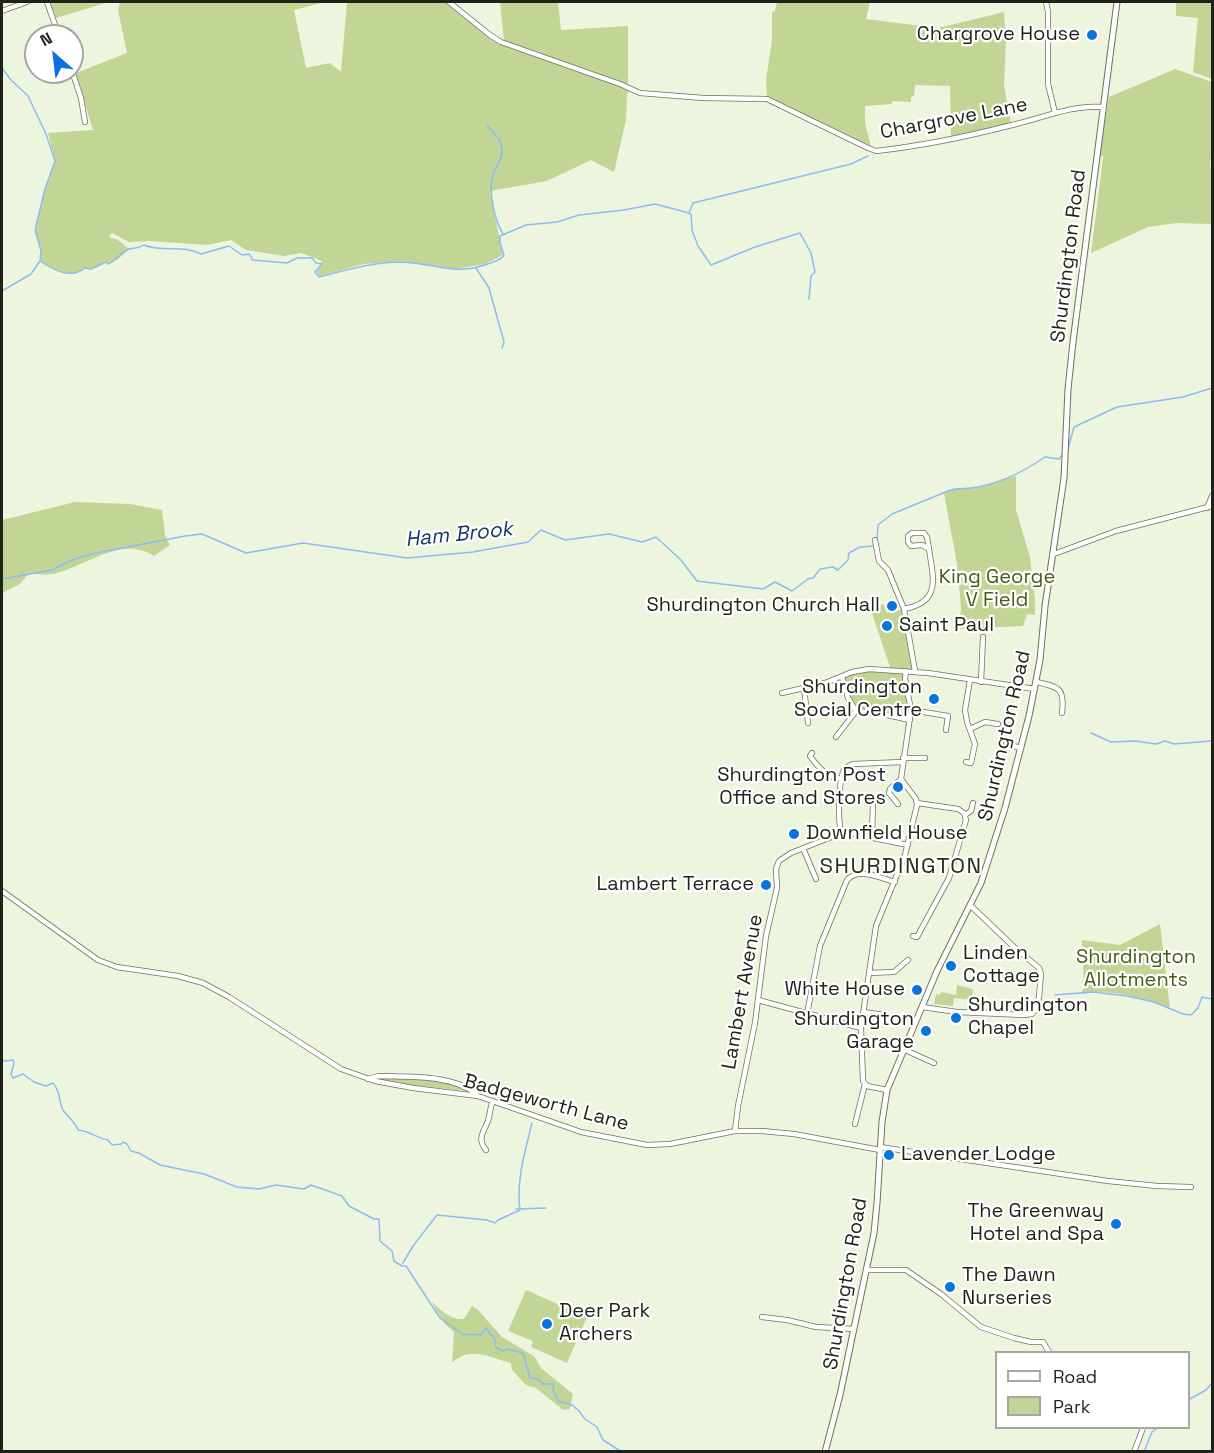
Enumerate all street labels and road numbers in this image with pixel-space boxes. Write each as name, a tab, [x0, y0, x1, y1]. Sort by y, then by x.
street label: Chargrove Lane	[878, 93, 1030, 145]
street label: Shurdington Road	[1046, 168, 1092, 344]
street label: Shurdington Road	[974, 648, 1036, 824]
street label: Lambert Avenue	[718, 913, 768, 1071]
street label: Badgeworth Lane	[460, 1069, 632, 1137]
street label: Shurdington Road	[819, 1196, 873, 1372]

